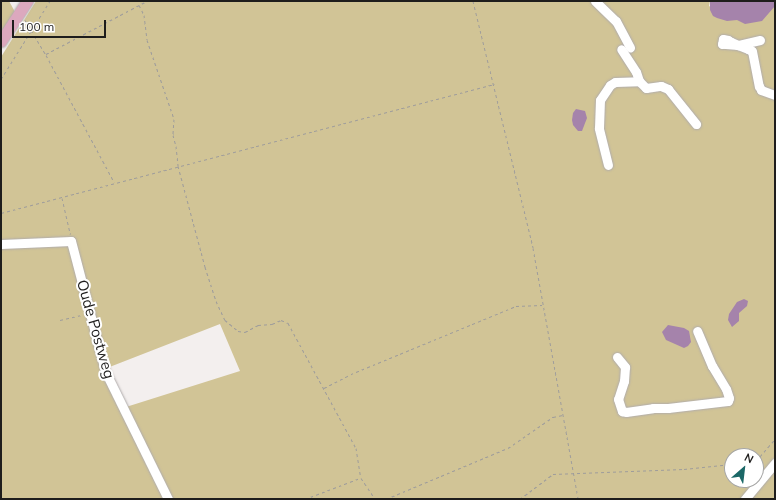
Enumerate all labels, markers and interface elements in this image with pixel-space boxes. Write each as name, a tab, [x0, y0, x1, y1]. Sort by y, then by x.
scale bar	[14, 12, 108, 38]
text: 100 m	[19, 19, 54, 34]
street label: Oude Postweg	[73, 277, 119, 381]
north arrow	[724, 448, 764, 488]
text: N	[742, 450, 756, 466]

